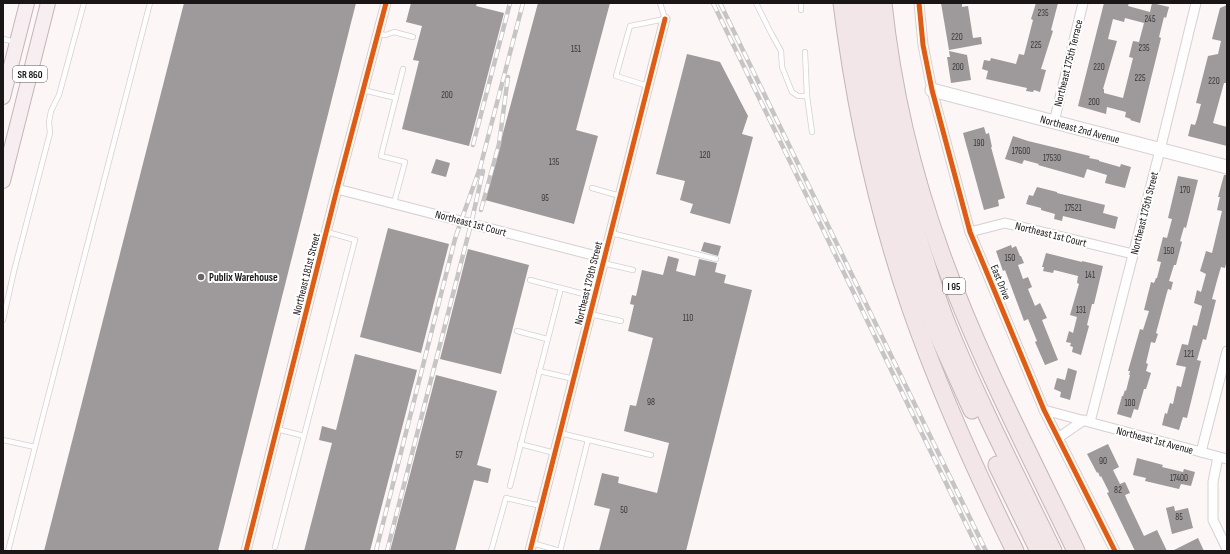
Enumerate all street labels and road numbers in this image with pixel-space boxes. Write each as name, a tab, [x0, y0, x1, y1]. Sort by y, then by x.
street label: Northeast 175th Terrace	[1051, 18, 1086, 108]
road number: SR 860	[13, 66, 47, 82]
street label: Northeast 2nd Avenue	[1039, 113, 1121, 146]
street label: Northeast 175th Street	[1128, 170, 1161, 256]
street label: Northeast 1st Court	[434, 208, 509, 239]
street label: Northeast 1st Court	[1014, 219, 1089, 250]
street label: Northeast 181st Street	[290, 231, 323, 316]
street label: Northeast 179th Street	[572, 239, 605, 326]
street label: East Drive	[988, 263, 1013, 302]
road number: I 95	[943, 278, 965, 294]
street label: Northeast 1st Avenue	[1115, 424, 1195, 457]

